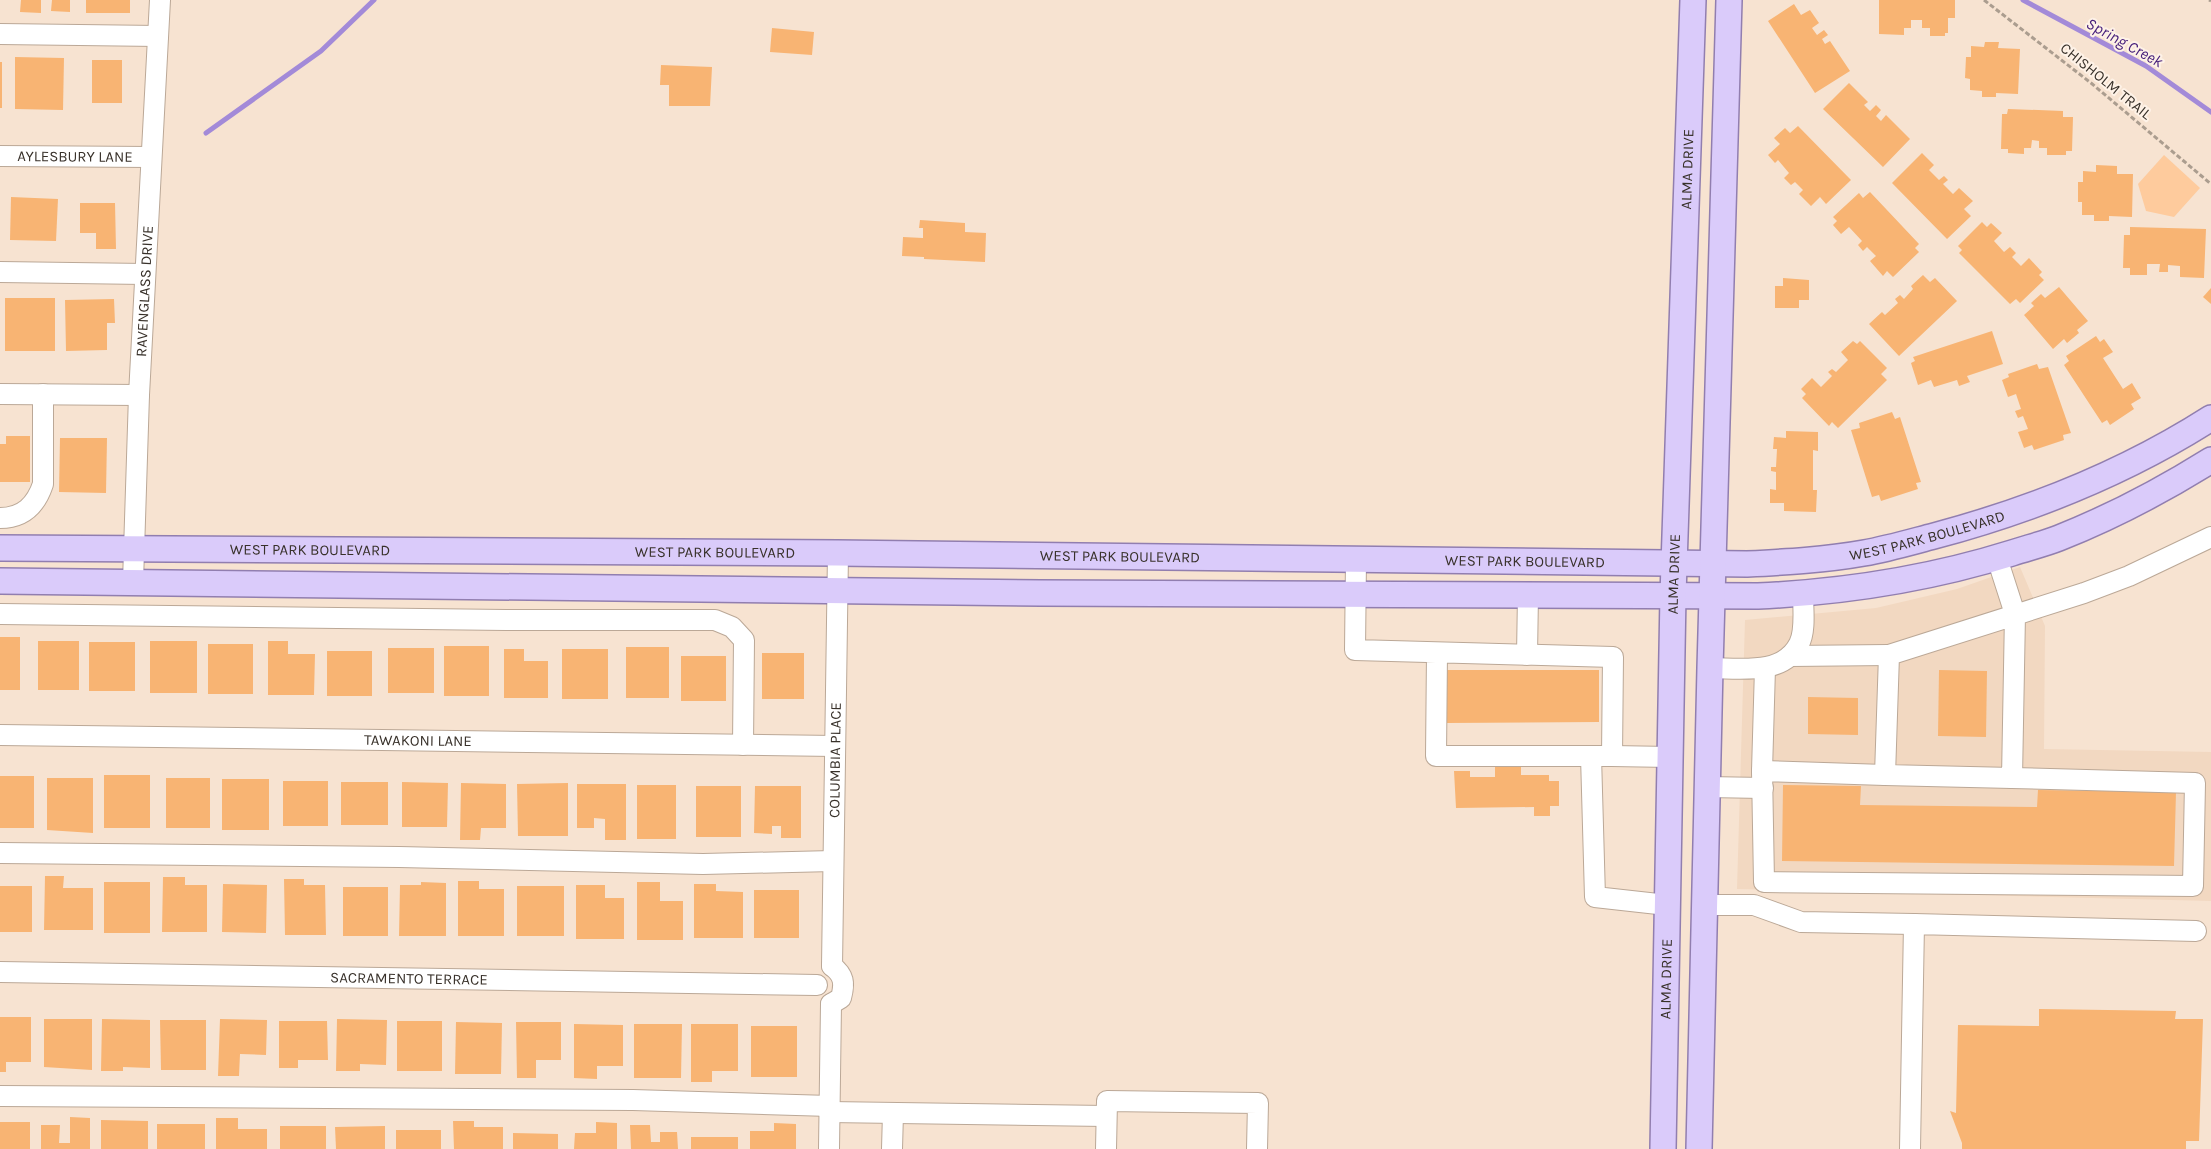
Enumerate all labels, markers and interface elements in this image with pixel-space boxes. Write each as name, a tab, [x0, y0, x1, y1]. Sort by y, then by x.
water label: Spring Creek	[2083, 14, 2167, 72]
street label: CHISHOLM TRAIL	[2057, 39, 2155, 123]
street label: ALMA DRIVE	[1677, 129, 1698, 210]
street label: AYLESBURY LANE	[17, 147, 133, 166]
street label: RAVENGLASS DRIVE	[132, 225, 157, 357]
street label: WEST PARK BOULEVARD	[1848, 507, 2007, 564]
street label: ALMA DRIVE	[1664, 533, 1684, 615]
street label: WEST PARK BOULEVARD	[230, 540, 390, 559]
street label: WEST PARK BOULEVARD	[635, 543, 795, 562]
street label: WEST PARK BOULEVARD	[1040, 546, 1200, 566]
street label: WEST PARK BOULEVARD	[1445, 551, 1605, 571]
street label: COLUMBIA PLACE	[825, 702, 845, 818]
street label: TAWAKONI LANE	[364, 731, 472, 750]
street label: ALMA DRIVE	[1656, 939, 1676, 1020]
street label: SACRAMENTO TERRACE	[330, 968, 488, 989]

